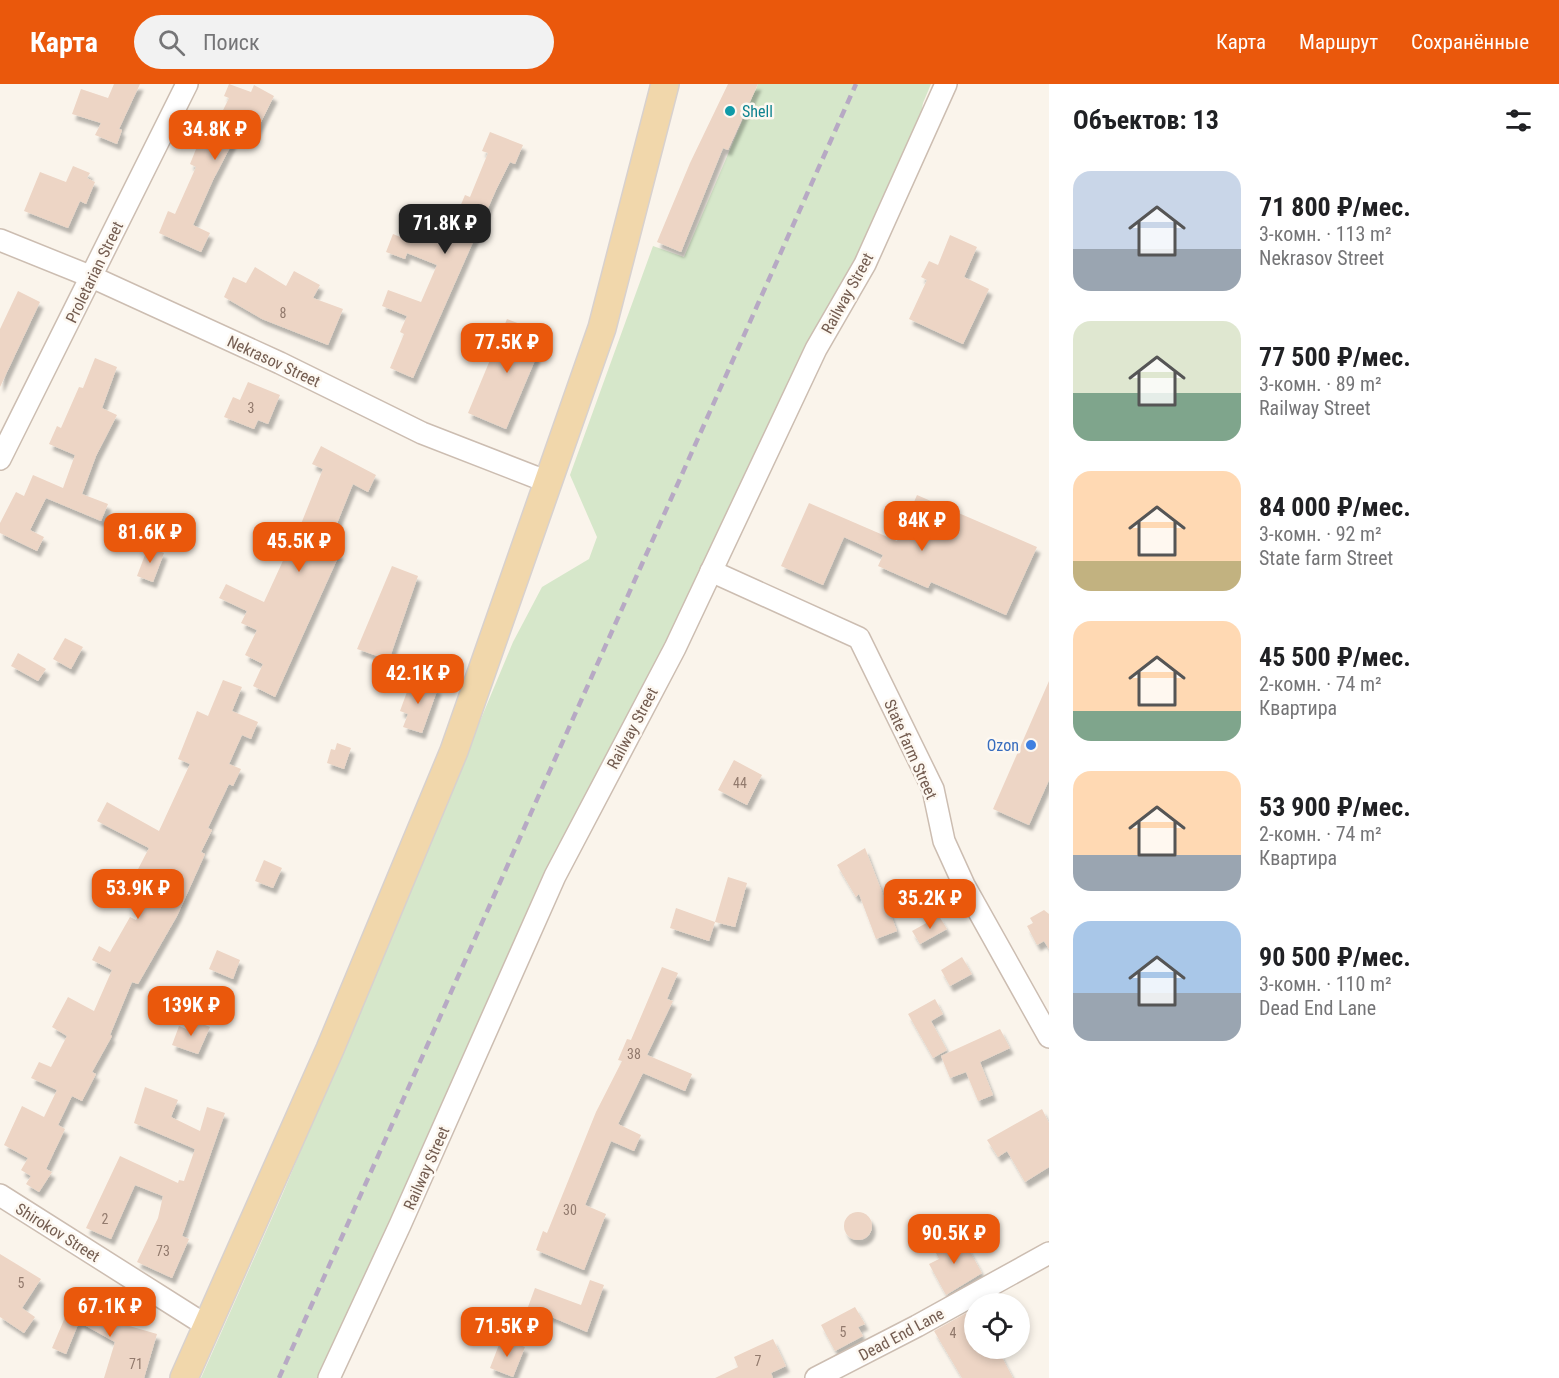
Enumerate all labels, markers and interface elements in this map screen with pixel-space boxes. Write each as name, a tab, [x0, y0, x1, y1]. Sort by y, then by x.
search box	[134, 15, 554, 69]
text: Карта	[30, 26, 98, 59]
icon: search	[155, 26, 188, 59]
text: Поиск	[203, 30, 260, 55]
text: Карта	[1216, 30, 1266, 54]
text: Маршрут	[1299, 30, 1378, 54]
text: Сохранённые	[1411, 30, 1529, 54]
place label: Shell	[742, 102, 773, 121]
marker: Shell	[723, 104, 737, 118]
icon: filters	[1502, 104, 1535, 137]
text: Объектов: 13	[1073, 105, 1219, 135]
pin: 34.8K ₽	[160, 110, 270, 161]
text: 34.8K ₽	[183, 117, 247, 141]
text: 71 800 ₽/мес.	[1259, 192, 1411, 222]
icon: home	[1121, 195, 1193, 267]
pin: 71.8K ₽	[390, 204, 500, 255]
text: 71.8K ₽	[413, 211, 477, 235]
street label: Proletarian Street	[62, 218, 127, 326]
text: 3-комн. · 113 m²	[1259, 222, 1392, 246]
text: Nekrasov Street	[1259, 246, 1384, 270]
street label: Railway Street	[817, 249, 878, 337]
house number: 8	[280, 305, 287, 321]
pin: 77.5K ₽	[452, 323, 562, 374]
text: 77.5K ₽	[475, 330, 539, 354]
street label: Nekrasov Street	[224, 332, 323, 391]
text: 77 500 ₽/мес.	[1259, 342, 1411, 372]
icon: home	[1121, 345, 1193, 417]
text: 3-комн. · 89 m²	[1259, 372, 1382, 396]
text: Railway Street	[1259, 396, 1371, 420]
house number: 3	[248, 400, 254, 416]
text: 84 000 ₽/мес.	[1259, 492, 1411, 522]
icon: home	[1121, 495, 1193, 567]
pin: 84K ₽	[880, 501, 964, 552]
text: 84K ₽	[898, 508, 946, 532]
pin: 81.6K ₽	[95, 513, 205, 564]
text: 81.6K ₽	[118, 520, 182, 544]
pin: 45.5K ₽	[244, 522, 354, 573]
text: 3-комн. · 92 m²	[1259, 522, 1382, 546]
text: 45.5K ₽	[267, 529, 331, 553]
text: State farm Street	[1259, 546, 1393, 570]
text: 45 500 ₽/мес.	[1259, 642, 1411, 672]
icon: home	[1121, 645, 1193, 717]
pin: 42.1K ₽	[363, 654, 473, 705]
text: 42.1K ₽	[386, 661, 450, 685]
text: 2-комн. · 74 m²	[1259, 672, 1382, 696]
street label: Railway Street	[603, 684, 662, 772]
street label: State farm Street	[880, 696, 941, 802]
text: Квартира	[1259, 696, 1337, 720]
place label: Ozon	[987, 736, 1019, 755]
marker: Ozon	[1024, 738, 1038, 752]
house number: 44	[733, 775, 747, 791]
text: 53 900 ₽/мес.	[1259, 792, 1411, 822]
icon: home	[1121, 795, 1193, 867]
text: 2-комн. · 74 m²	[1259, 822, 1382, 846]
text: Квартира	[1259, 846, 1337, 870]
pin: 53.9K ₽	[83, 869, 193, 920]
text: 53.9K ₽	[106, 876, 170, 900]
pin: 35.2K ₽	[875, 879, 985, 930]
text: 35.2K ₽	[898, 886, 962, 910]
text: 90 500 ₽/мес.	[1259, 942, 1411, 972]
icon: home	[1121, 945, 1193, 1017]
text: 3-комн. · 110 m²	[1259, 972, 1392, 996]
pin: 139K ₽	[142, 986, 240, 1037]
text: 139K ₽	[162, 993, 220, 1017]
text: Dead End Lane	[1259, 996, 1376, 1020]
house number: 38	[627, 1046, 641, 1062]
street label: Railway Street	[400, 1123, 453, 1213]
street label: Shirokov Street	[12, 1199, 104, 1266]
house number: 30	[563, 1202, 577, 1218]
house number: 2	[102, 1211, 109, 1227]
pin: 90.5K ₽	[899, 1214, 1009, 1265]
text: 90.5K ₽	[922, 1221, 986, 1245]
house number: 73	[156, 1243, 170, 1259]
house number: 5	[18, 1275, 25, 1291]
pin: 67.1K ₽	[55, 1287, 165, 1338]
map controls	[964, 1293, 1030, 1359]
button: locate	[964, 1293, 1030, 1359]
text: 67.1K ₽	[78, 1294, 142, 1318]
street label: Dead End Lane	[855, 1304, 947, 1365]
pin: 71.5K ₽	[452, 1307, 562, 1358]
text: 71.5K ₽	[475, 1314, 539, 1338]
house number: 5	[840, 1324, 847, 1340]
house number: 4	[950, 1325, 957, 1341]
house number: 7	[755, 1353, 762, 1369]
house number: 71	[129, 1356, 143, 1372]

